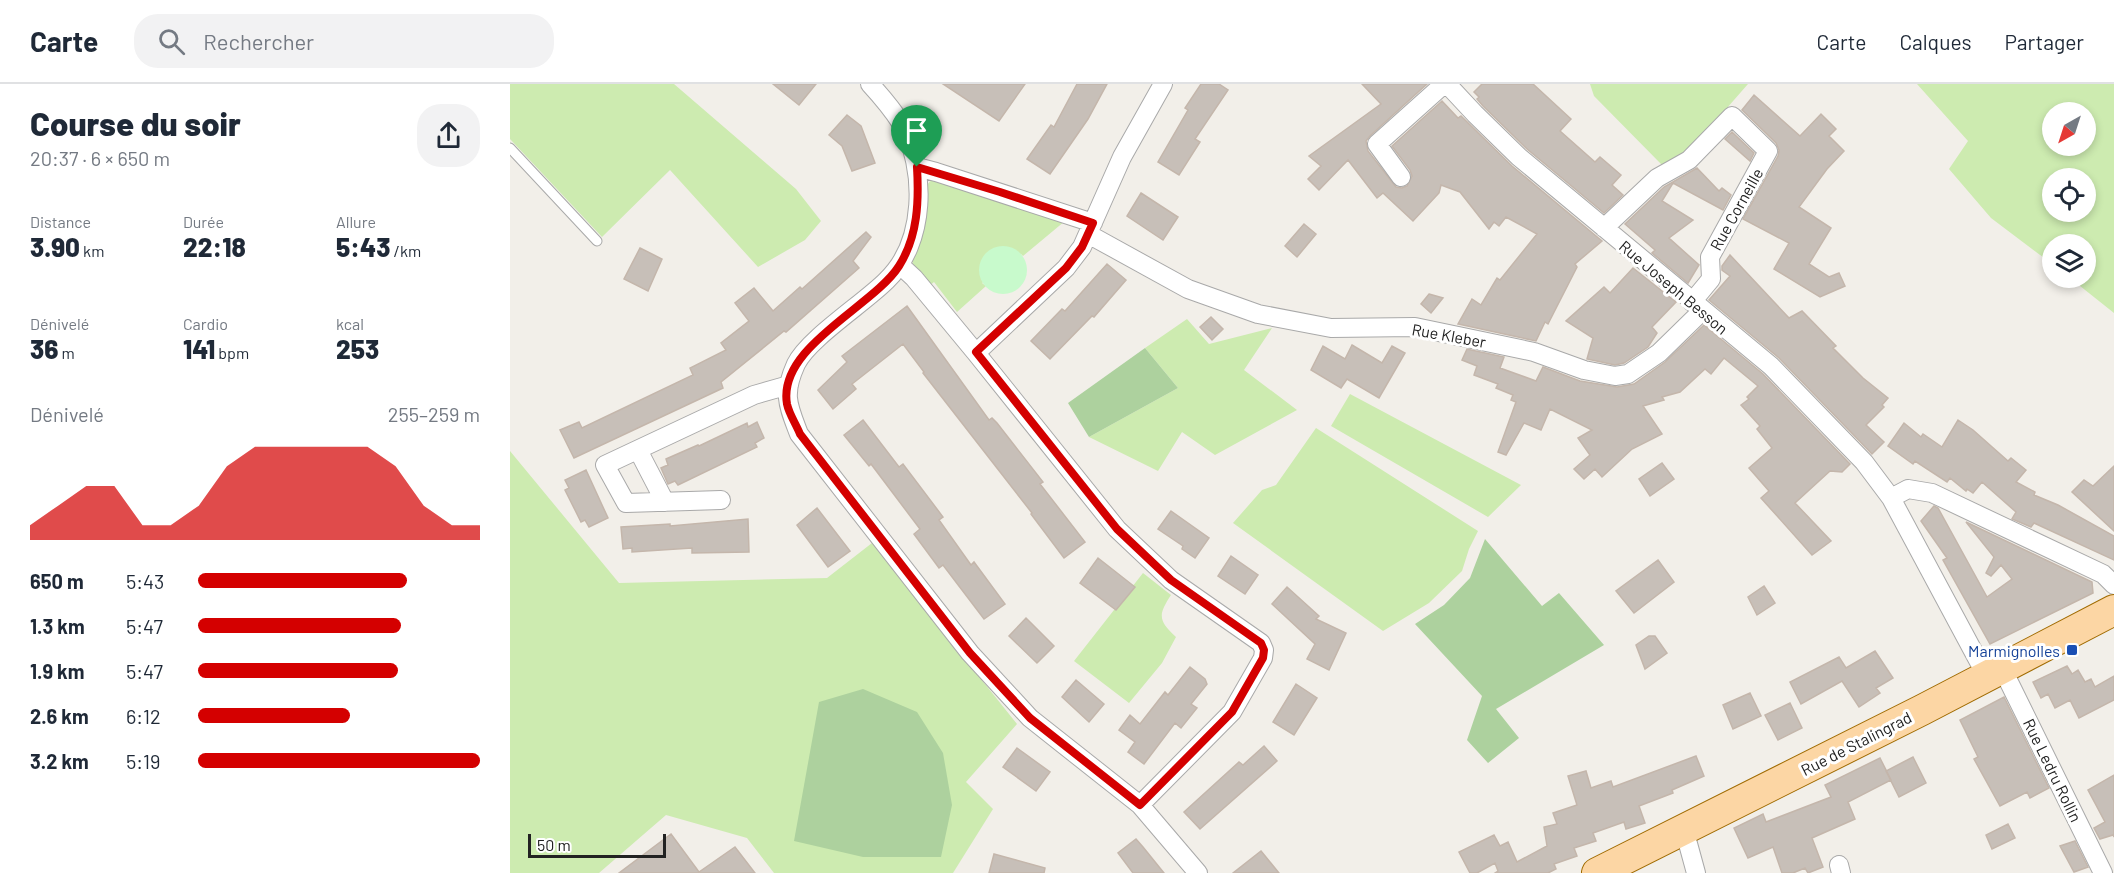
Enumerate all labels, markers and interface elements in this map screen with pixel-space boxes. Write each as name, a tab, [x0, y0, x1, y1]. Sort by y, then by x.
search box	[134, 14, 554, 68]
text: Carte	[30, 24, 98, 58]
icon: search	[155, 25, 188, 58]
text: Rechercher	[203, 28, 314, 54]
text: Carte	[1817, 29, 1866, 54]
text: Calques	[1899, 29, 1972, 54]
text: Partager	[2005, 29, 2084, 54]
north arrow	[2042, 102, 2096, 156]
map controls	[2042, 102, 2096, 288]
text: Course du soir	[30, 103, 241, 143]
button: share	[417, 104, 480, 167]
pin	[891, 105, 942, 167]
icon: arrive	[900, 114, 933, 147]
text: 20:37 · 6 × 650 m	[30, 146, 170, 170]
street label: Rue Corneille	[1706, 164, 1766, 254]
button: locate	[2042, 168, 2096, 222]
text: Distance	[30, 212, 91, 231]
text: Durée	[183, 212, 224, 231]
text: Allure	[336, 212, 376, 231]
text: 3.90	[30, 231, 80, 262]
text: 22:18	[183, 231, 246, 262]
text: 5:43	[336, 231, 390, 262]
button: layers	[2042, 234, 2096, 288]
street label: Rue Joseph Besson	[1616, 236, 1732, 338]
text: km	[80, 241, 104, 260]
text: /km	[390, 241, 421, 260]
text: Dénivelé	[30, 314, 89, 333]
text: Cardio	[183, 314, 228, 333]
text: kcal	[336, 314, 364, 333]
street label: Rue Kleber	[1410, 319, 1488, 351]
text: 36	[30, 333, 58, 364]
text: 141	[183, 333, 215, 364]
text: 253	[336, 333, 379, 364]
text: m	[58, 343, 75, 362]
text: bpm	[215, 343, 249, 362]
text: Dénivelé	[30, 402, 104, 426]
text: 255–259 m	[388, 402, 480, 426]
text: 650 m	[30, 569, 84, 593]
text: 5:43	[126, 569, 164, 593]
text: 1.3 km	[30, 614, 85, 638]
text: 5:47	[126, 614, 163, 638]
place label: Marmignolles	[1968, 641, 2060, 660]
marker: Marmignolles	[2065, 643, 2079, 657]
text: 1.9 km	[30, 659, 84, 683]
text: 5:47	[126, 659, 163, 683]
text: 2.6 km	[30, 704, 89, 728]
text: 6:12	[126, 704, 161, 728]
street label: Rue de Stalingrad	[1798, 707, 1914, 779]
street label: Rue Ledru Rollin	[2020, 715, 2086, 825]
text: 3.2 km	[30, 749, 89, 773]
text: 5:19	[126, 749, 160, 773]
scale bar	[528, 831, 666, 858]
text: 50 m	[537, 835, 571, 854]

